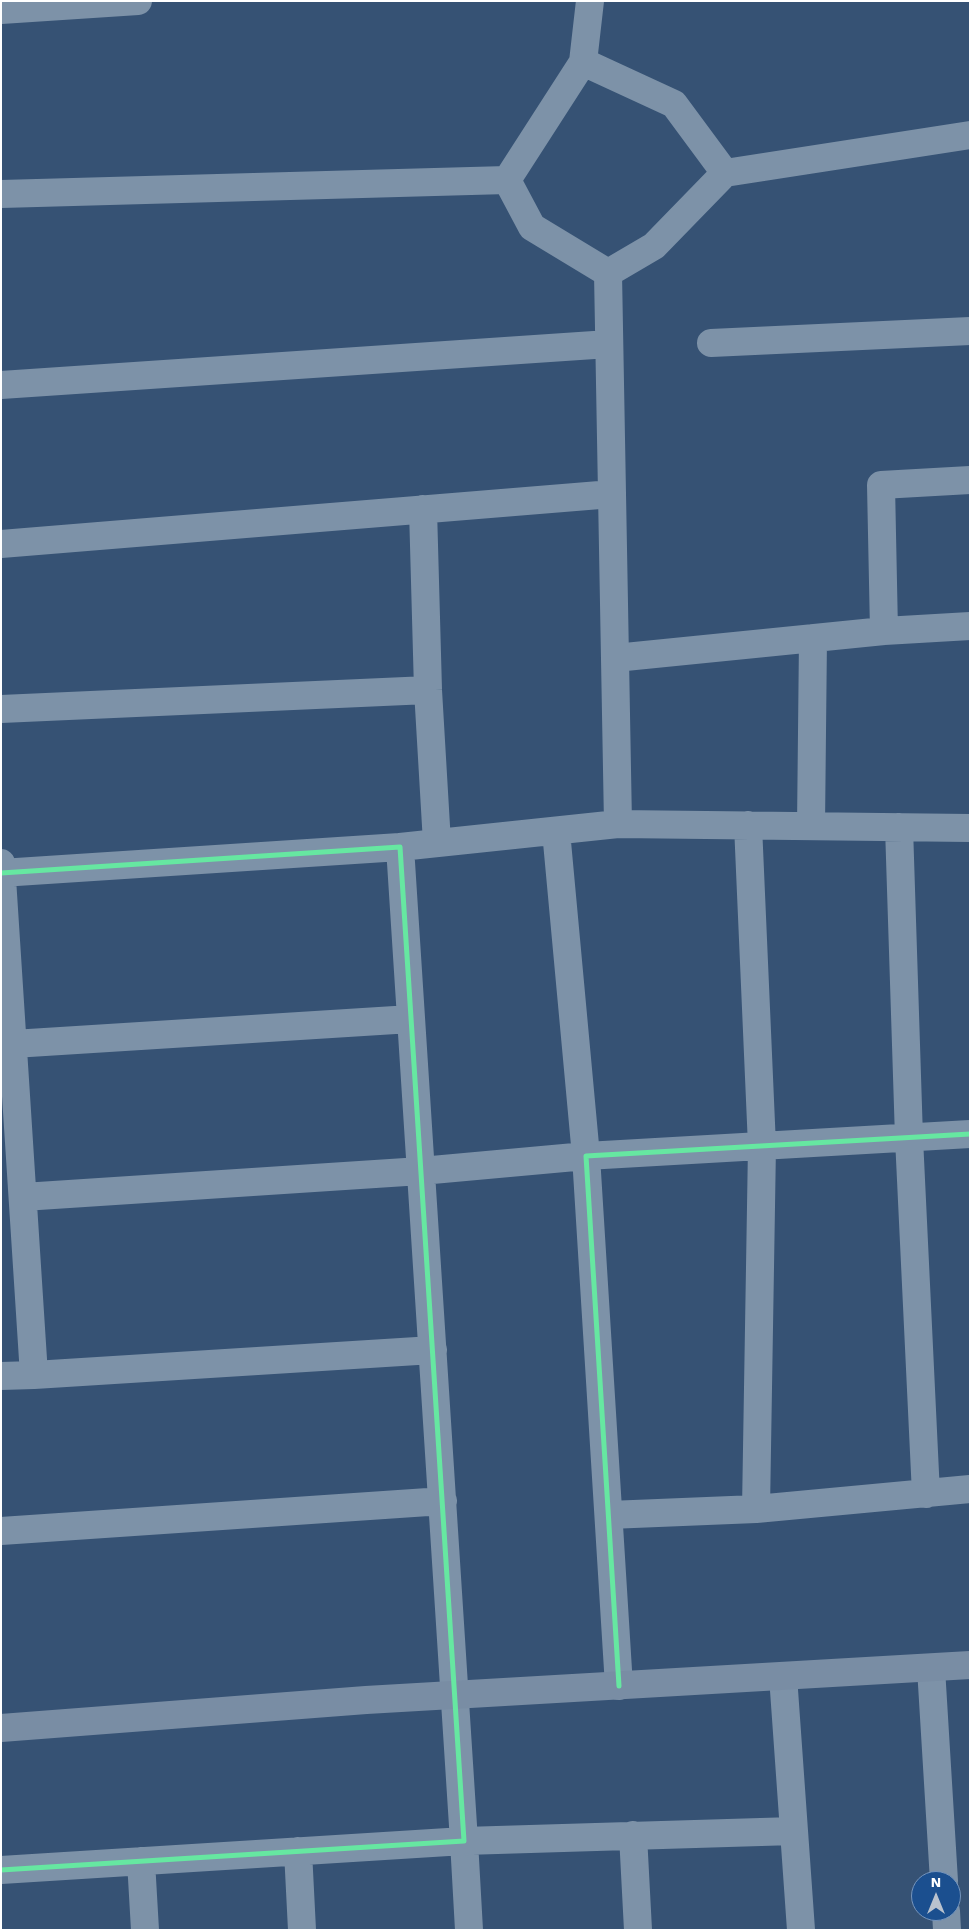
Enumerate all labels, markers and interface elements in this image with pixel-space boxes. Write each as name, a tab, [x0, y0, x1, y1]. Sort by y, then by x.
north arrow	[911, 1871, 961, 1921]
text: N	[931, 1874, 941, 1890]

